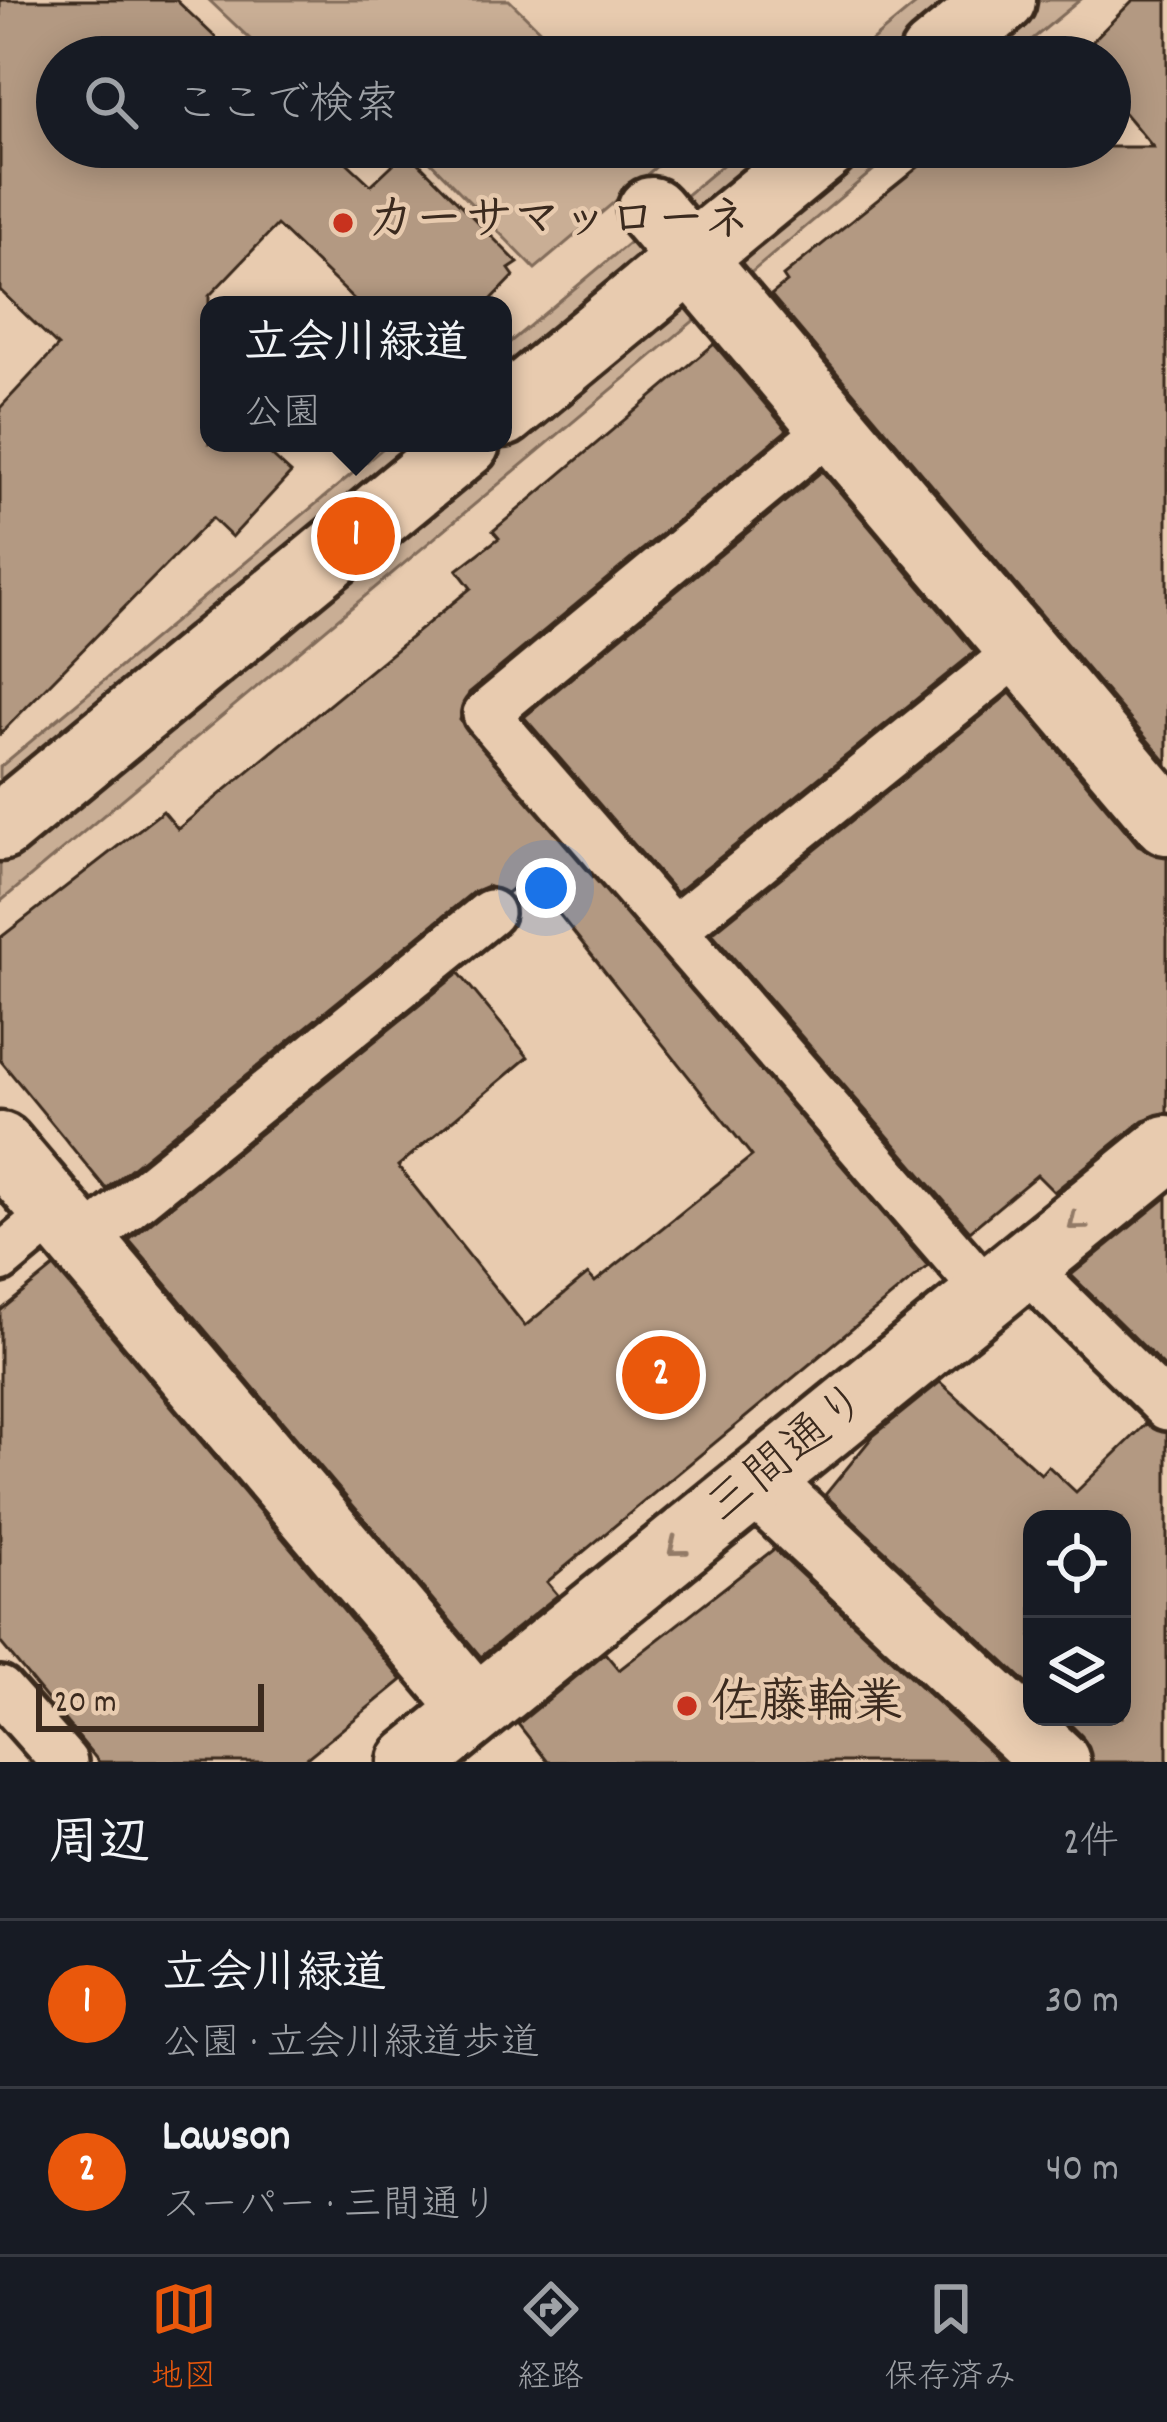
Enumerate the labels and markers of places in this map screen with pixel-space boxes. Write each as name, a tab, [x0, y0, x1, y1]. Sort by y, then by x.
place label: カーサマッローネ	[367, 189, 751, 258]
marker: カーサマッローネ	[330, 210, 356, 236]
pin: 1	[317, 491, 395, 581]
pin: 2	[622, 1330, 700, 1420]
place label: 佐藤輪業	[711, 1672, 903, 1741]
marker: 佐藤輪業	[674, 1693, 700, 1719]

